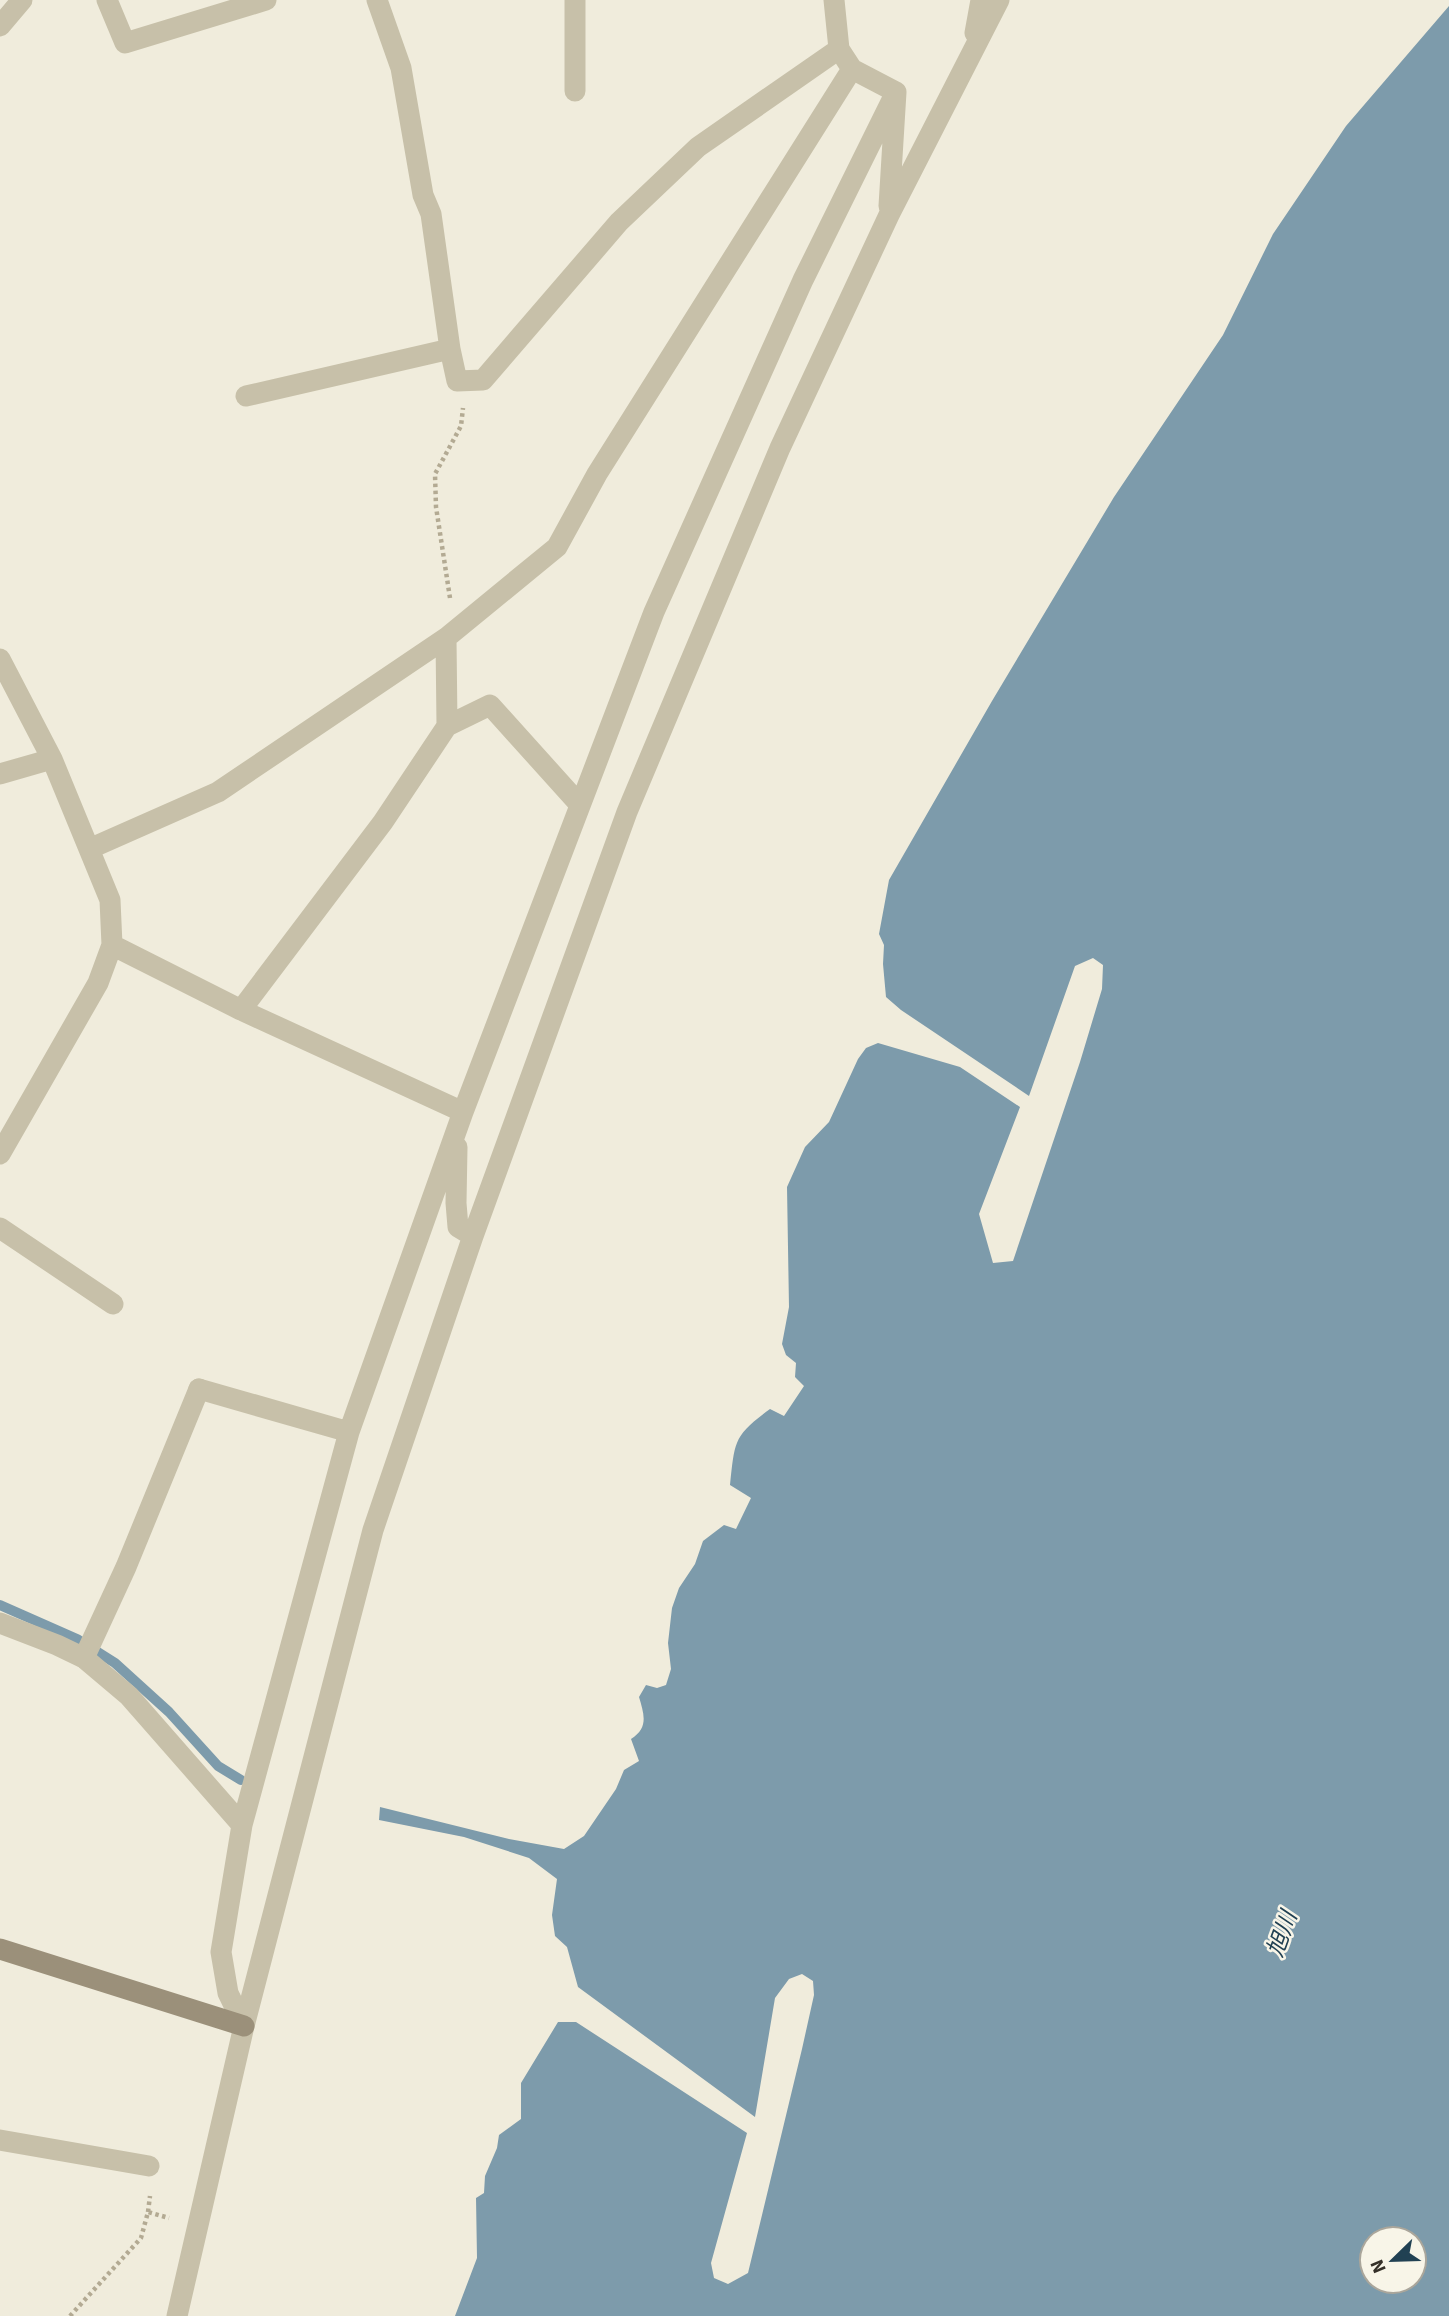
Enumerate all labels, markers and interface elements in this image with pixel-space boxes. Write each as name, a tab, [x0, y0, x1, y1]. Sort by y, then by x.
water label: 旭川	[1259, 1904, 1306, 1961]
north arrow	[1358, 2225, 1428, 2295]
text: N	[1364, 2255, 1394, 2277]

